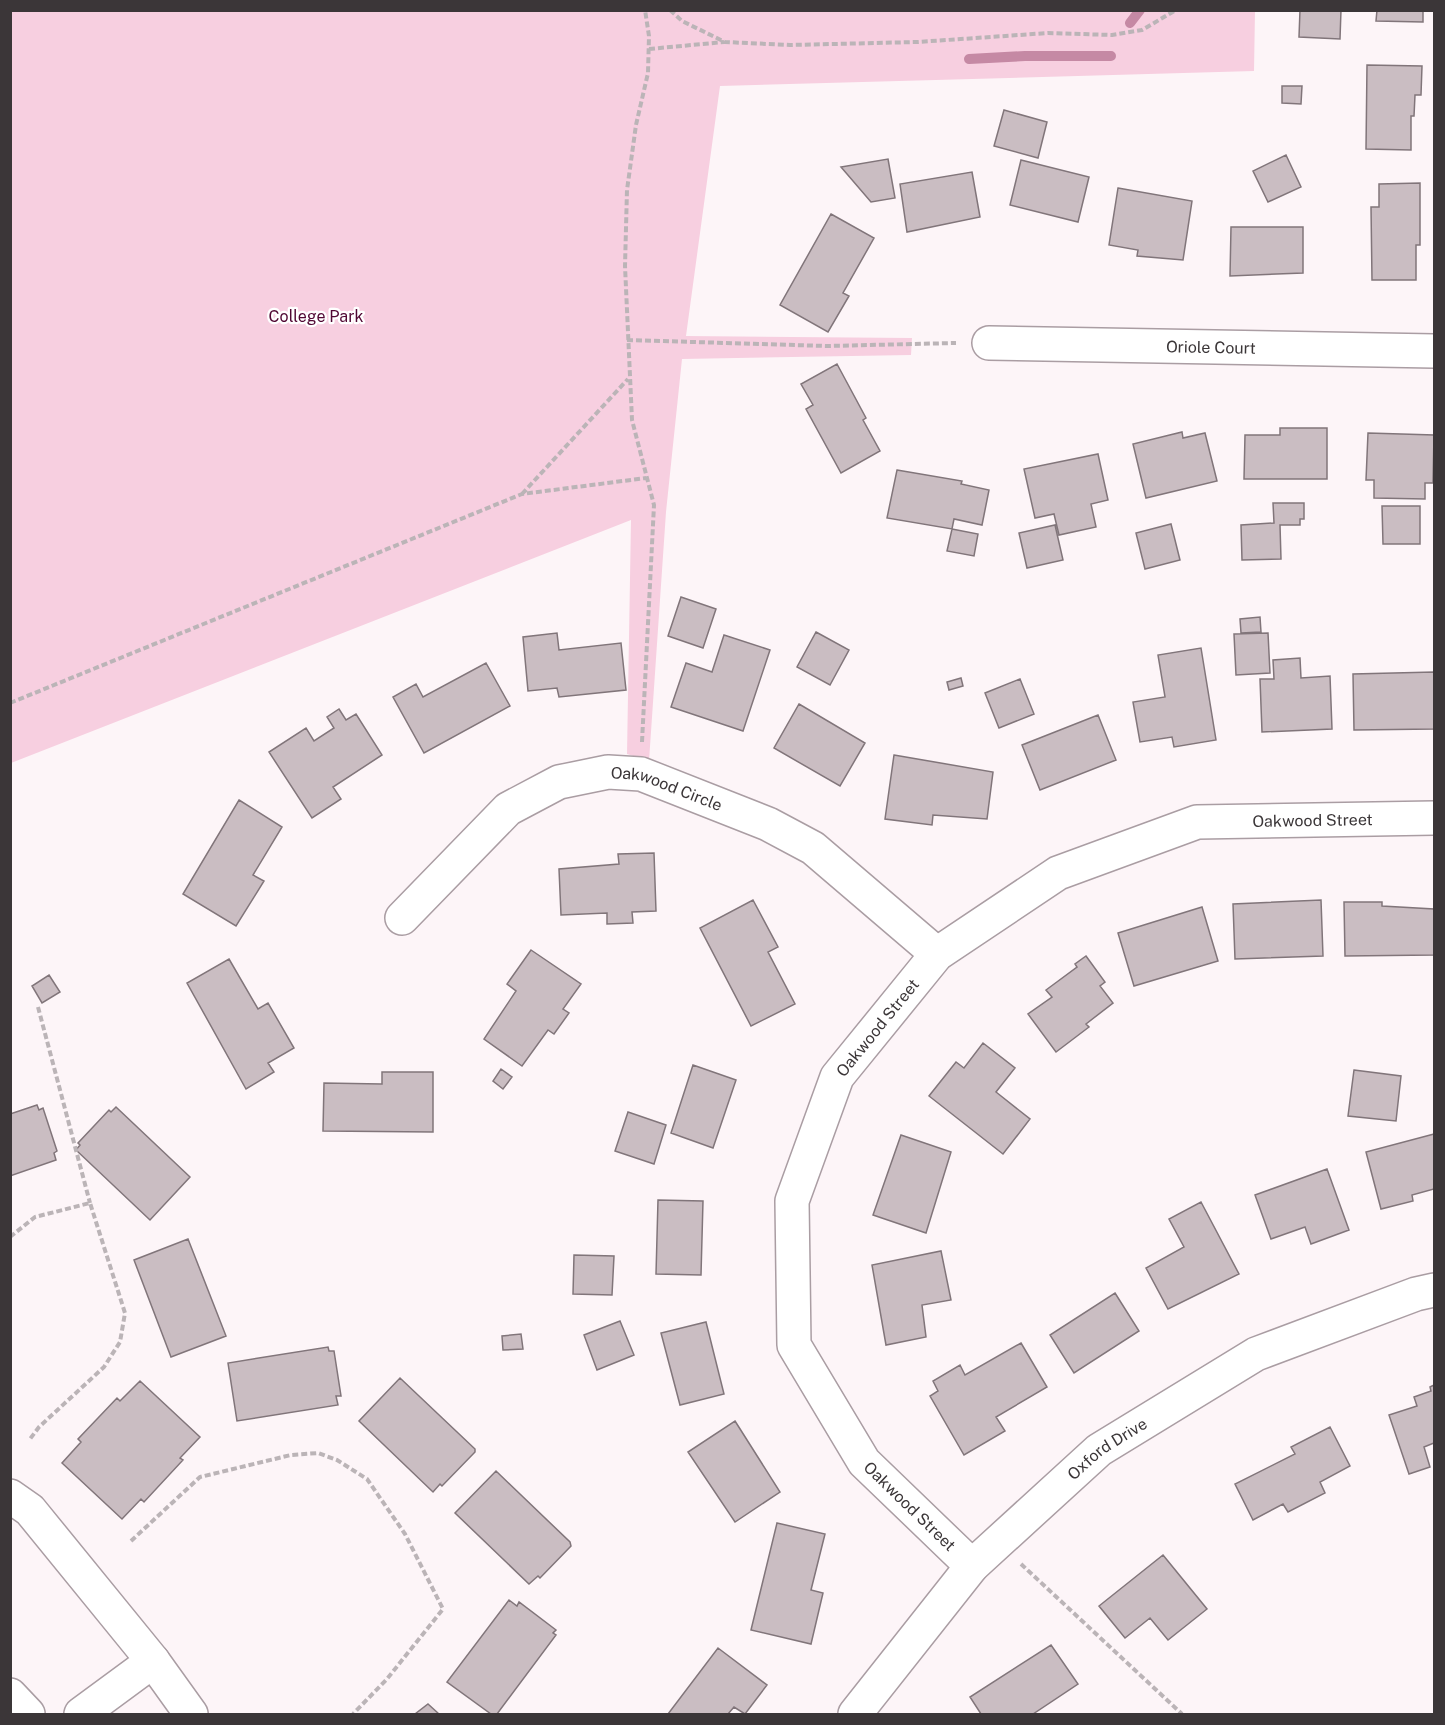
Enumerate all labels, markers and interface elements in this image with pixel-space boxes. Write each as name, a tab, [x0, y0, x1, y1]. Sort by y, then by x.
park label: College Park	[269, 307, 363, 326]
street label: Oriole Court	[1166, 337, 1256, 358]
street label: Oakwood Circle	[610, 763, 725, 815]
street label: Oakwood Street	[1252, 810, 1373, 831]
street label: Oakwood Street	[832, 975, 923, 1080]
street label: Oxford Drive	[1064, 1414, 1150, 1484]
street label: Oakwood Street	[860, 1458, 959, 1555]

